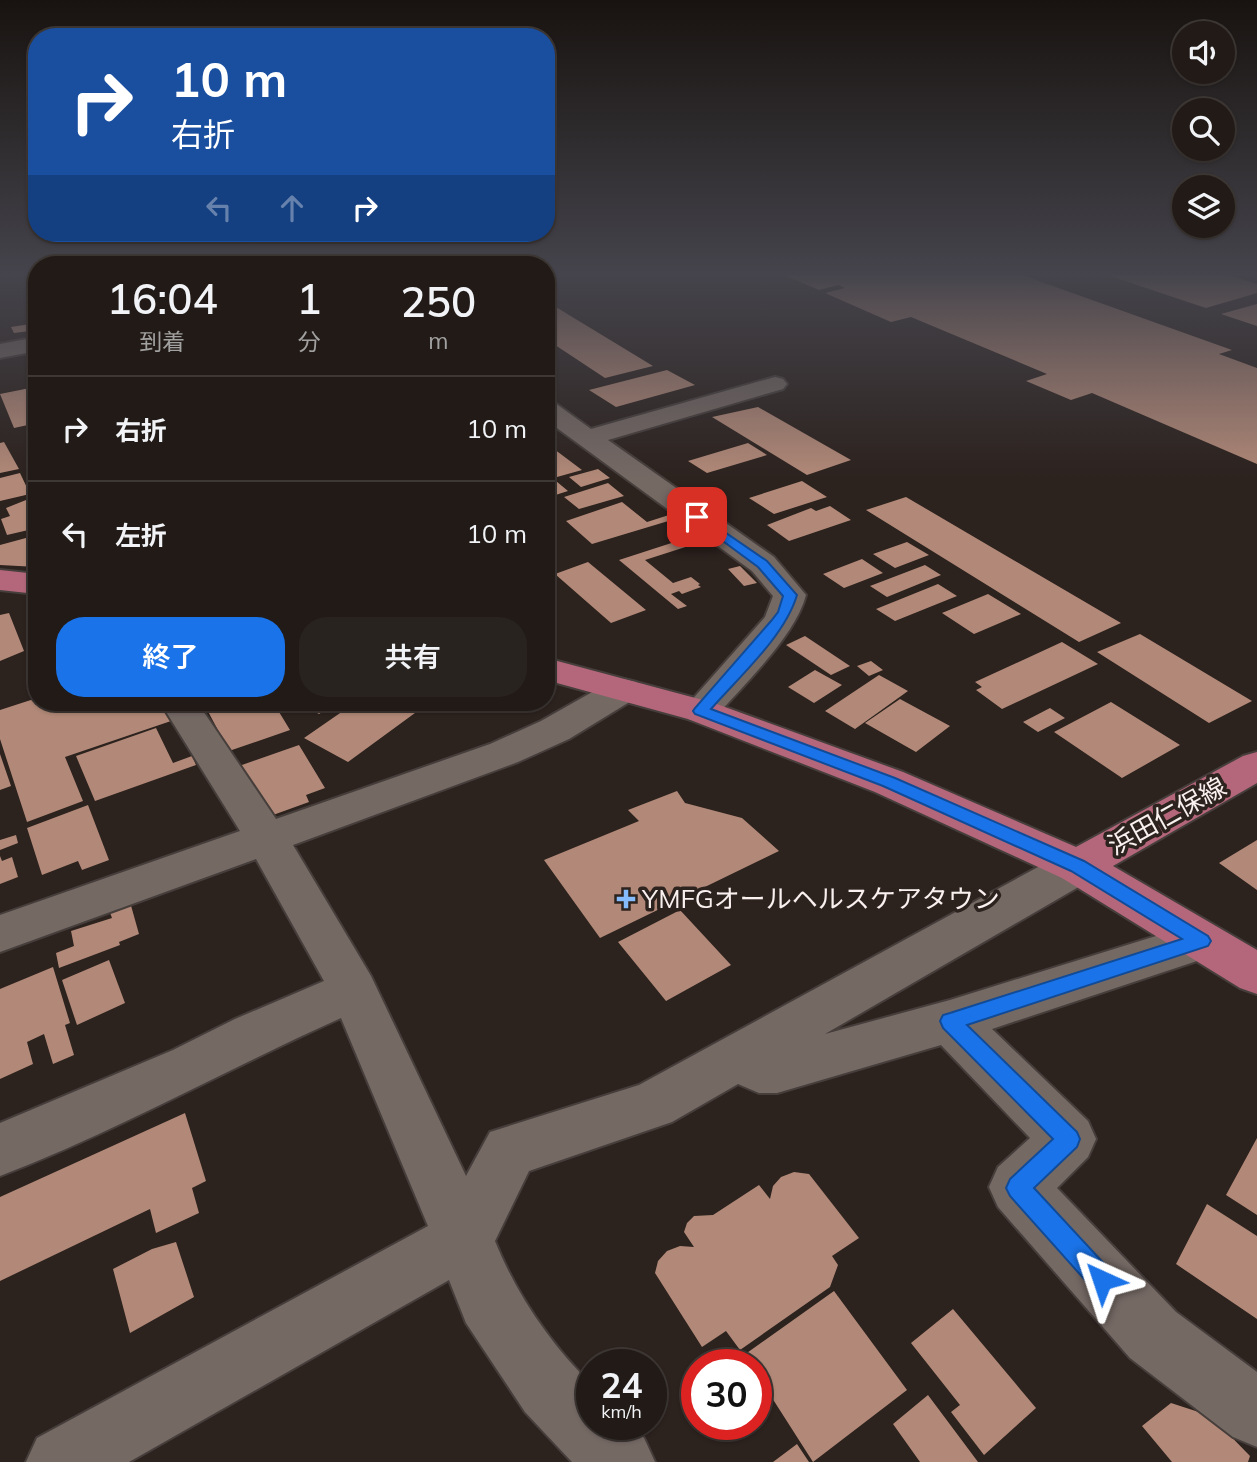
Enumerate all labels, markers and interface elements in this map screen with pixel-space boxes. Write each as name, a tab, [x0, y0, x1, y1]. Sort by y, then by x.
map controls	[1172, 21, 1235, 238]
button: sound	[1172, 21, 1235, 84]
text: 10 m	[171, 48, 287, 109]
icon: right	[56, 56, 147, 147]
button: search	[1172, 98, 1235, 161]
text: 右折	[171, 114, 235, 154]
button: layers	[1172, 175, 1235, 238]
icon: left	[200, 189, 238, 227]
icon: ahead	[273, 189, 311, 227]
icon: right	[346, 189, 384, 227]
text: 16:04	[107, 272, 218, 325]
text: 1	[296, 272, 322, 325]
text: 250	[401, 275, 476, 328]
text: m	[428, 326, 448, 355]
text: 到着	[139, 327, 185, 356]
text: 分	[298, 327, 321, 356]
icon: right	[56, 410, 94, 448]
text: 10 m	[466, 412, 527, 445]
text: 右折	[115, 414, 167, 447]
pin	[667, 487, 727, 547]
icon: arrive	[678, 498, 716, 536]
icon: left	[56, 515, 94, 553]
text: 10 m	[466, 517, 527, 550]
text: 左折	[115, 519, 167, 552]
button: 終了	[56, 617, 285, 697]
button: 共有	[299, 617, 527, 697]
street label: 浜田仁保線	[1102, 770, 1232, 862]
place label: YMFGオールヘルスケアタウン	[641, 882, 1000, 915]
marker: YMFGオールヘルスケアタウン	[616, 889, 636, 909]
position arrow	[1065, 1243, 1139, 1317]
speed limit sign: 30	[681, 1349, 772, 1440]
text: 24	[600, 1363, 643, 1407]
text: km/h	[601, 1400, 642, 1423]

